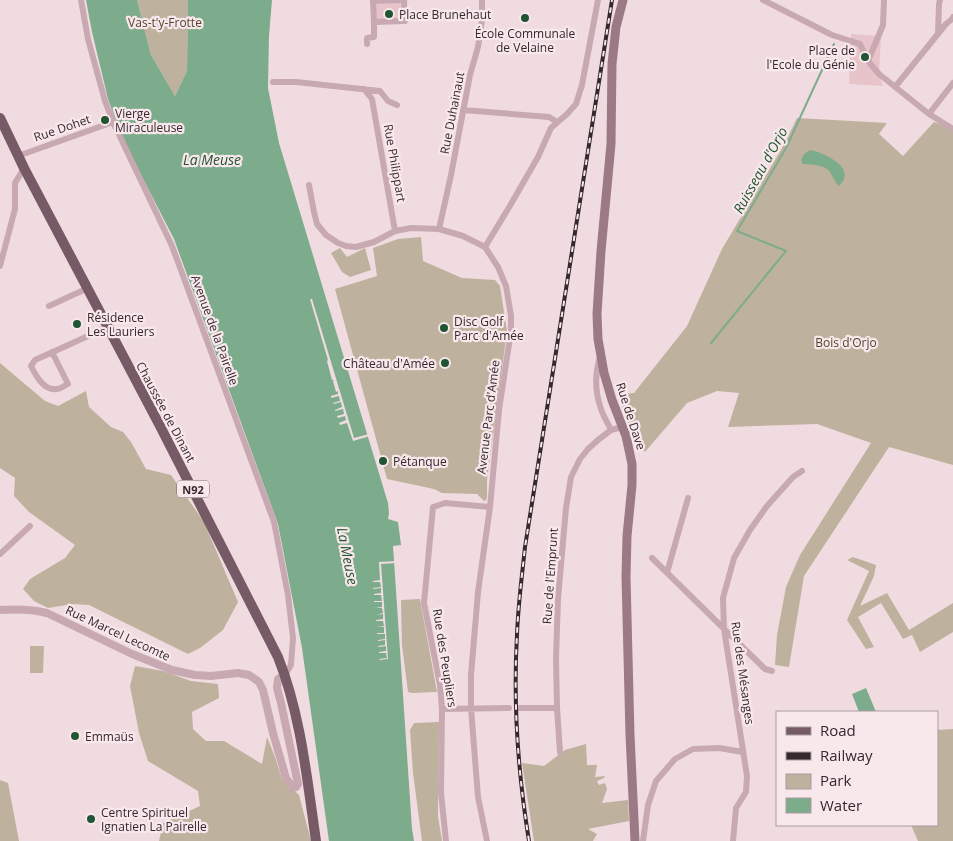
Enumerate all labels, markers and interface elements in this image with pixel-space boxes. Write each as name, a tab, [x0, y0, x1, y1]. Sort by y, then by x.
place label: Place Brunehaut	[399, 6, 491, 23]
marker: Place Brunehaut	[383, 8, 395, 20]
marker: École Communale de Velaine	[519, 12, 531, 24]
park label: Vas-t'y-Frotte	[128, 14, 202, 31]
place label: École Communale de Velaine	[475, 25, 576, 56]
place label: Place de l'Ecole du Génie	[766, 42, 855, 73]
marker: Place de l'Ecole du Génie	[859, 51, 871, 63]
street label: Rue Duhainaut	[436, 70, 468, 156]
place label: Vierge Miraculeuse	[115, 105, 183, 136]
street label: Rue Dohet	[31, 110, 93, 146]
marker: Vierge Miraculeuse	[99, 114, 111, 126]
street label: Rue Philippart	[380, 123, 410, 203]
water label: Ruisseau d'Orjo	[728, 123, 792, 217]
water label: La Meuse	[183, 150, 241, 169]
street label: Avenue de la Pairelle	[187, 272, 243, 388]
place label: Résidence Les Lauriers	[87, 309, 155, 340]
place label: Disc Golf Parc d'Amée	[454, 313, 524, 344]
marker: Résidence Les Lauriers	[71, 318, 83, 330]
marker: Disc Golf Parc d'Amée	[438, 322, 450, 334]
park label: Bois d'Orjo	[815, 334, 877, 351]
place label: Château d'Amée	[343, 355, 435, 372]
marker: Château d'Amée	[439, 357, 451, 369]
street label: Chaussée de Dinant	[132, 359, 200, 465]
street label: Avenue Parc d'Amée	[473, 359, 503, 475]
street label: Rue de Dave	[612, 380, 650, 452]
place label: Pétanque	[393, 453, 447, 470]
marker: Pétanque	[377, 455, 389, 467]
road number: N92	[177, 480, 209, 498]
water label: La Meuse	[333, 526, 363, 586]
street label: Rue de l'Emprunt	[538, 527, 562, 625]
street label: Rue Marcel Lecomte	[63, 601, 173, 665]
street label: Rue des Peupliers	[429, 607, 461, 709]
street label: Rue des Mésanges	[727, 620, 759, 726]
legend	[776, 711, 938, 826]
text: Road	[820, 720, 856, 740]
place label: Emmaüs	[85, 728, 134, 745]
marker: Emmaüs	[69, 730, 81, 742]
text: Railway	[820, 745, 873, 765]
text: Park	[820, 770, 851, 790]
text: Water	[820, 795, 862, 815]
place label: Centre Spirituel Ignatien La Pairelle	[101, 804, 207, 835]
marker: Centre Spirituel Ignatien La Pairelle	[85, 813, 97, 825]

